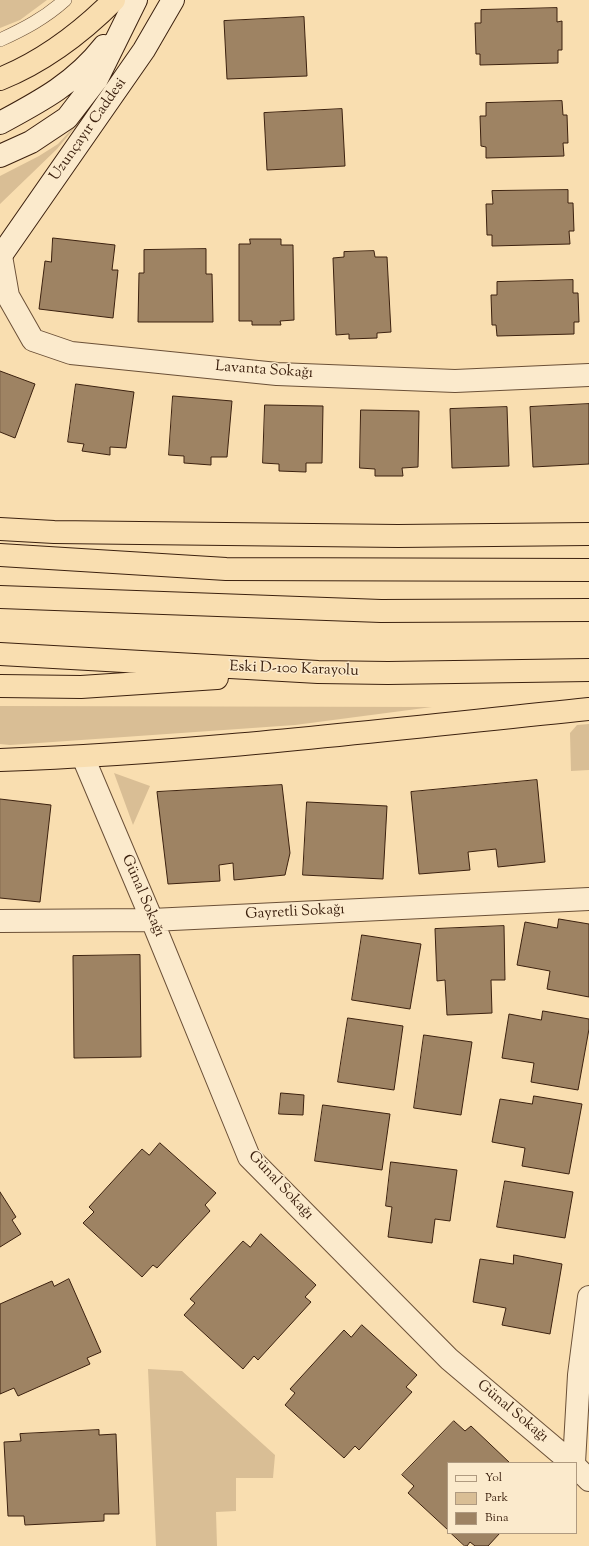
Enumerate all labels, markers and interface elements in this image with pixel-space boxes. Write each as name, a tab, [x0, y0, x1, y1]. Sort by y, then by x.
street label: Uzunçayır Caddesi	[47, 75, 131, 185]
street label: Lavanta Sokağı	[214, 359, 314, 383]
street label: Eski D-100 Karayolu	[229, 659, 359, 681]
street label: Günal Sokağı	[117, 852, 167, 940]
street label: Gayretli Sokağı	[245, 901, 345, 925]
street label: Günal Sokağı	[244, 1148, 316, 1224]
street label: Günal Sokağı	[473, 1377, 551, 1447]
legend	[447, 1462, 577, 1534]
text: Yol	[485, 1469, 502, 1487]
text: Park	[485, 1489, 508, 1507]
text: Bina	[485, 1509, 509, 1527]

